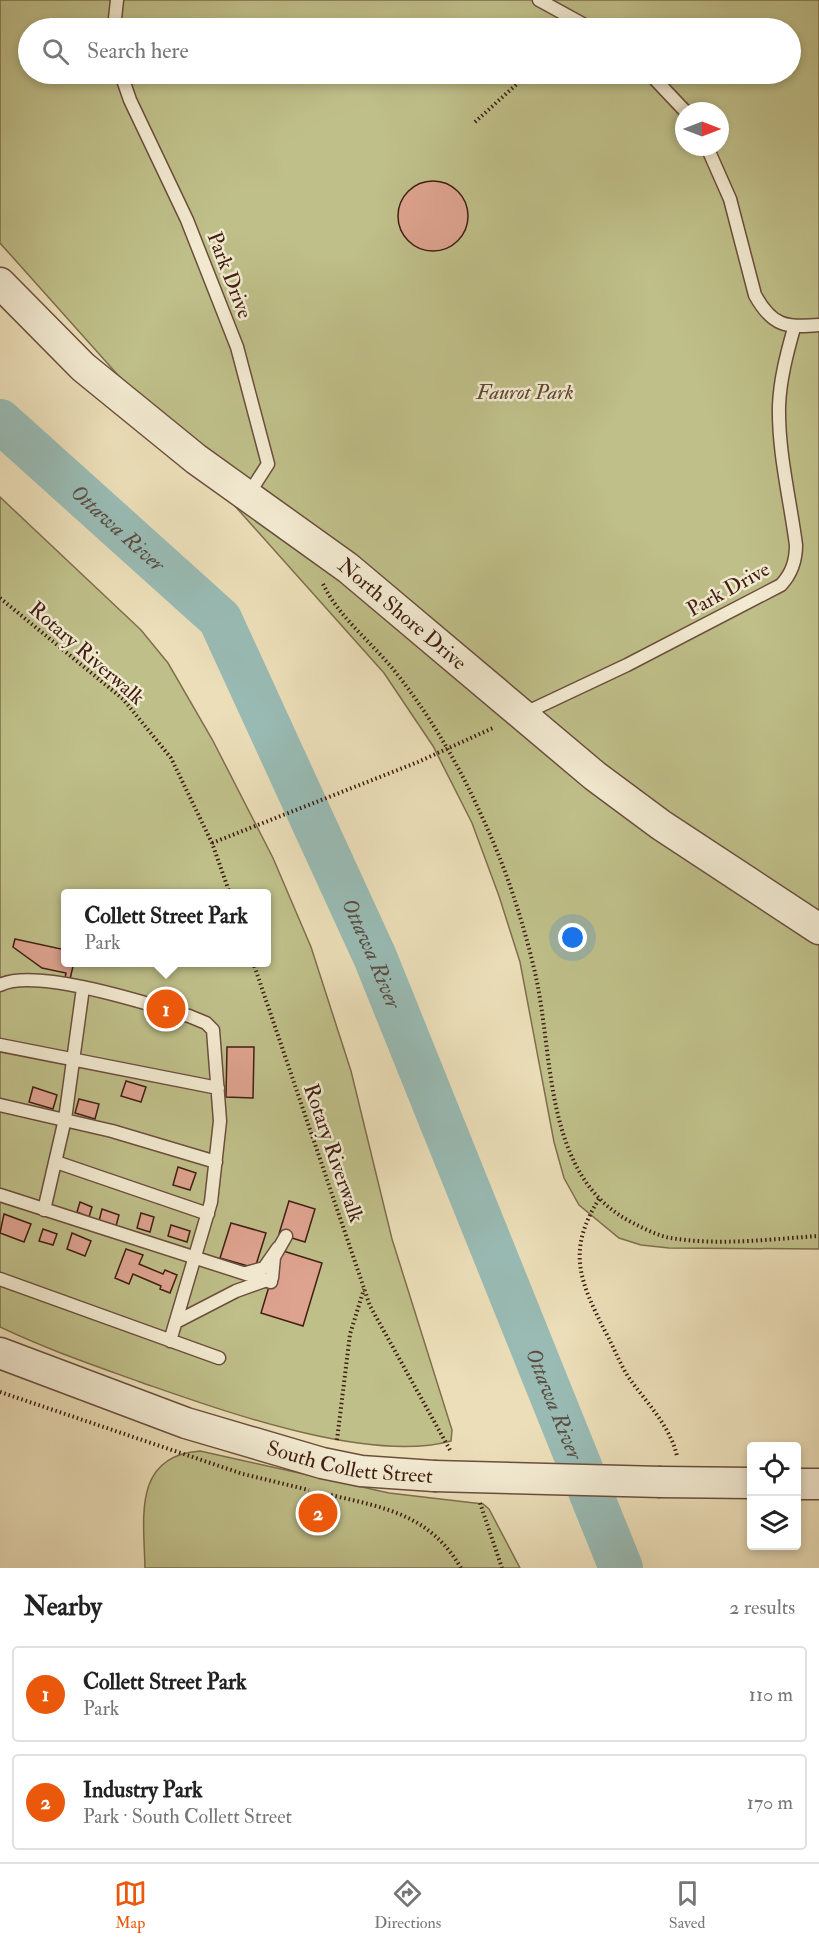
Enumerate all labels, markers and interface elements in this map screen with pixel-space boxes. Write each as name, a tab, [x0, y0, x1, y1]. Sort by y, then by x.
search box	[18, 18, 801, 84]
icon: search	[39, 35, 72, 68]
text: Search here	[87, 37, 189, 65]
north arrow	[675, 102, 729, 156]
street label: Park Drive	[201, 228, 258, 323]
park label: Faurot Park	[475, 379, 574, 406]
water label: Ottawa River	[64, 478, 172, 579]
street label: North Shore Drive	[332, 552, 472, 676]
street label: Park Drive	[682, 556, 775, 623]
street label: Rotary Riverwalk	[23, 596, 150, 711]
popup	[61, 889, 271, 967]
water label: Ottawa River	[335, 894, 408, 1014]
text: Collett Street Park	[84, 902, 248, 930]
your location	[558, 923, 587, 952]
text: Park	[84, 930, 121, 955]
pin: 1	[146, 986, 186, 1032]
street label: Rotary Riverwalk	[297, 1080, 370, 1226]
water label: Ottawa River	[519, 1344, 589, 1465]
street label: South Collett Street	[264, 1435, 434, 1490]
map controls	[747, 1442, 801, 1550]
button: locate	[747, 1442, 801, 1496]
pin: 2	[298, 1490, 338, 1536]
button: layers	[747, 1496, 801, 1550]
text: Nearby	[24, 1591, 102, 1623]
text: 2 results	[729, 1595, 795, 1620]
text: Collett Street Park	[83, 1668, 247, 1696]
text: 1	[42, 1682, 49, 1707]
text: 110 m	[749, 1682, 793, 1707]
text: Park	[83, 1696, 119, 1721]
text: Industry Park	[83, 1776, 203, 1804]
text: 2	[40, 1790, 51, 1815]
text: 170 m	[747, 1790, 793, 1815]
text: Park · South Collett Street	[83, 1804, 292, 1829]
tab: Map	[114, 1877, 147, 1933]
tab: Directions	[374, 1877, 441, 1933]
tab: Saved	[669, 1877, 705, 1933]

